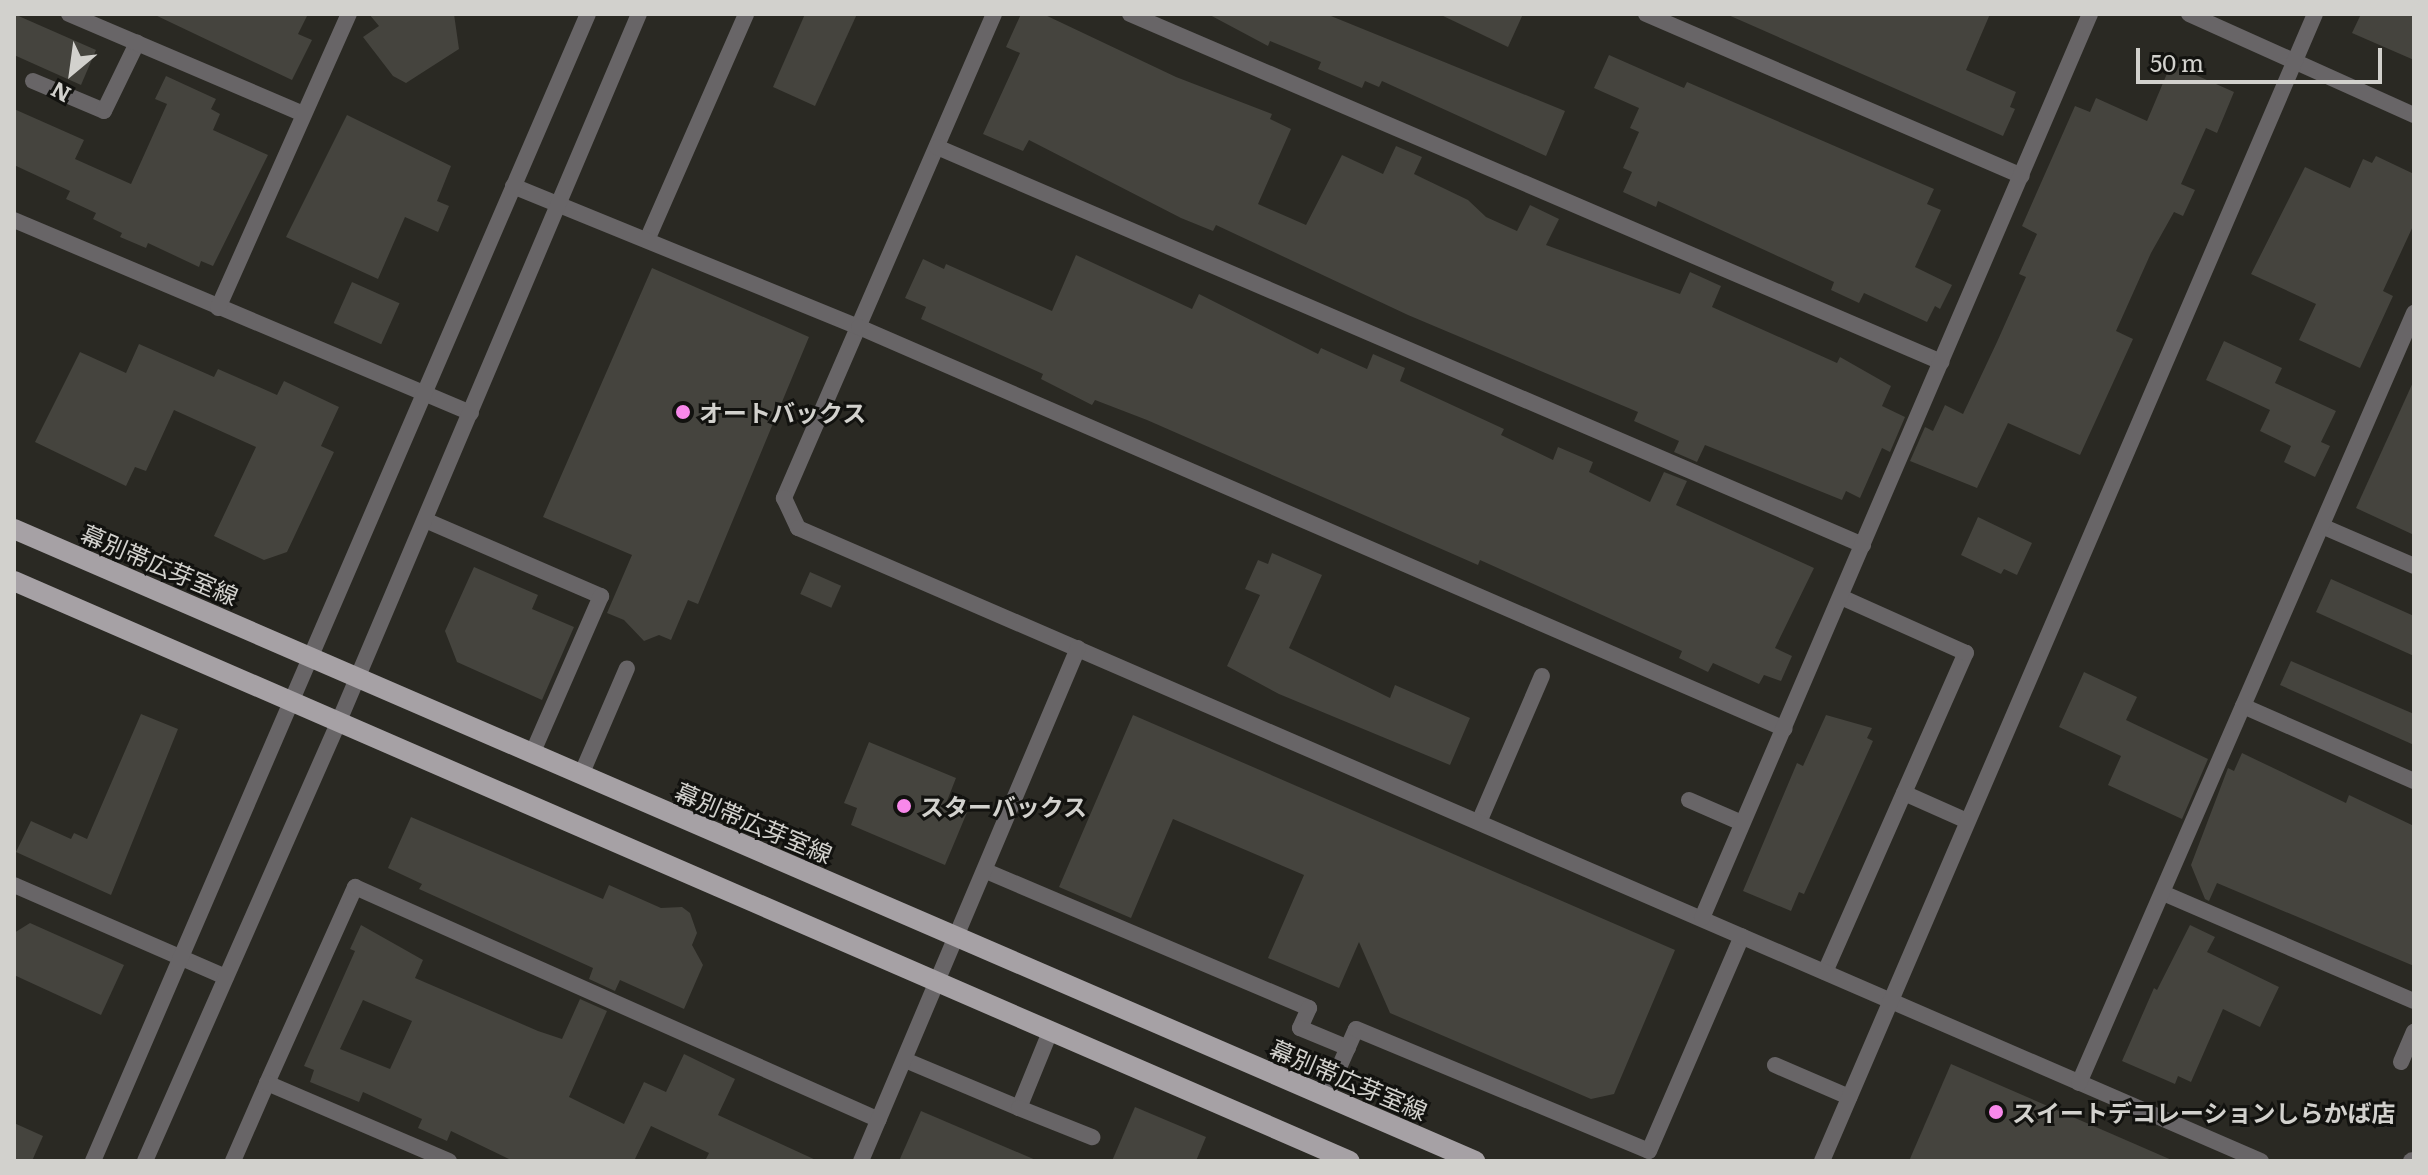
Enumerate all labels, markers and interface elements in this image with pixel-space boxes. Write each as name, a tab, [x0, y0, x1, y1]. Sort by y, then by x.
north arrow	[32, 32, 112, 112]
scale bar	[2140, 32, 2386, 82]
text: 50 m	[2150, 44, 2204, 79]
text: N	[44, 75, 76, 112]
place label: オートバックス	[699, 398, 867, 426]
marker: オートバックス	[674, 403, 692, 421]
street label: 幕別帯広芽室線	[77, 518, 243, 610]
street label: 幕別帯広芽室線	[671, 776, 837, 868]
place label: スターバックス	[920, 792, 1088, 820]
marker: スターバックス	[895, 797, 913, 815]
street label: 幕別帯広芽室線	[1266, 1033, 1432, 1125]
place label: スイートデコレーションしらかば店	[2012, 1098, 2396, 1126]
marker: スイートデコレーションしらかば店	[1987, 1103, 2005, 1121]

